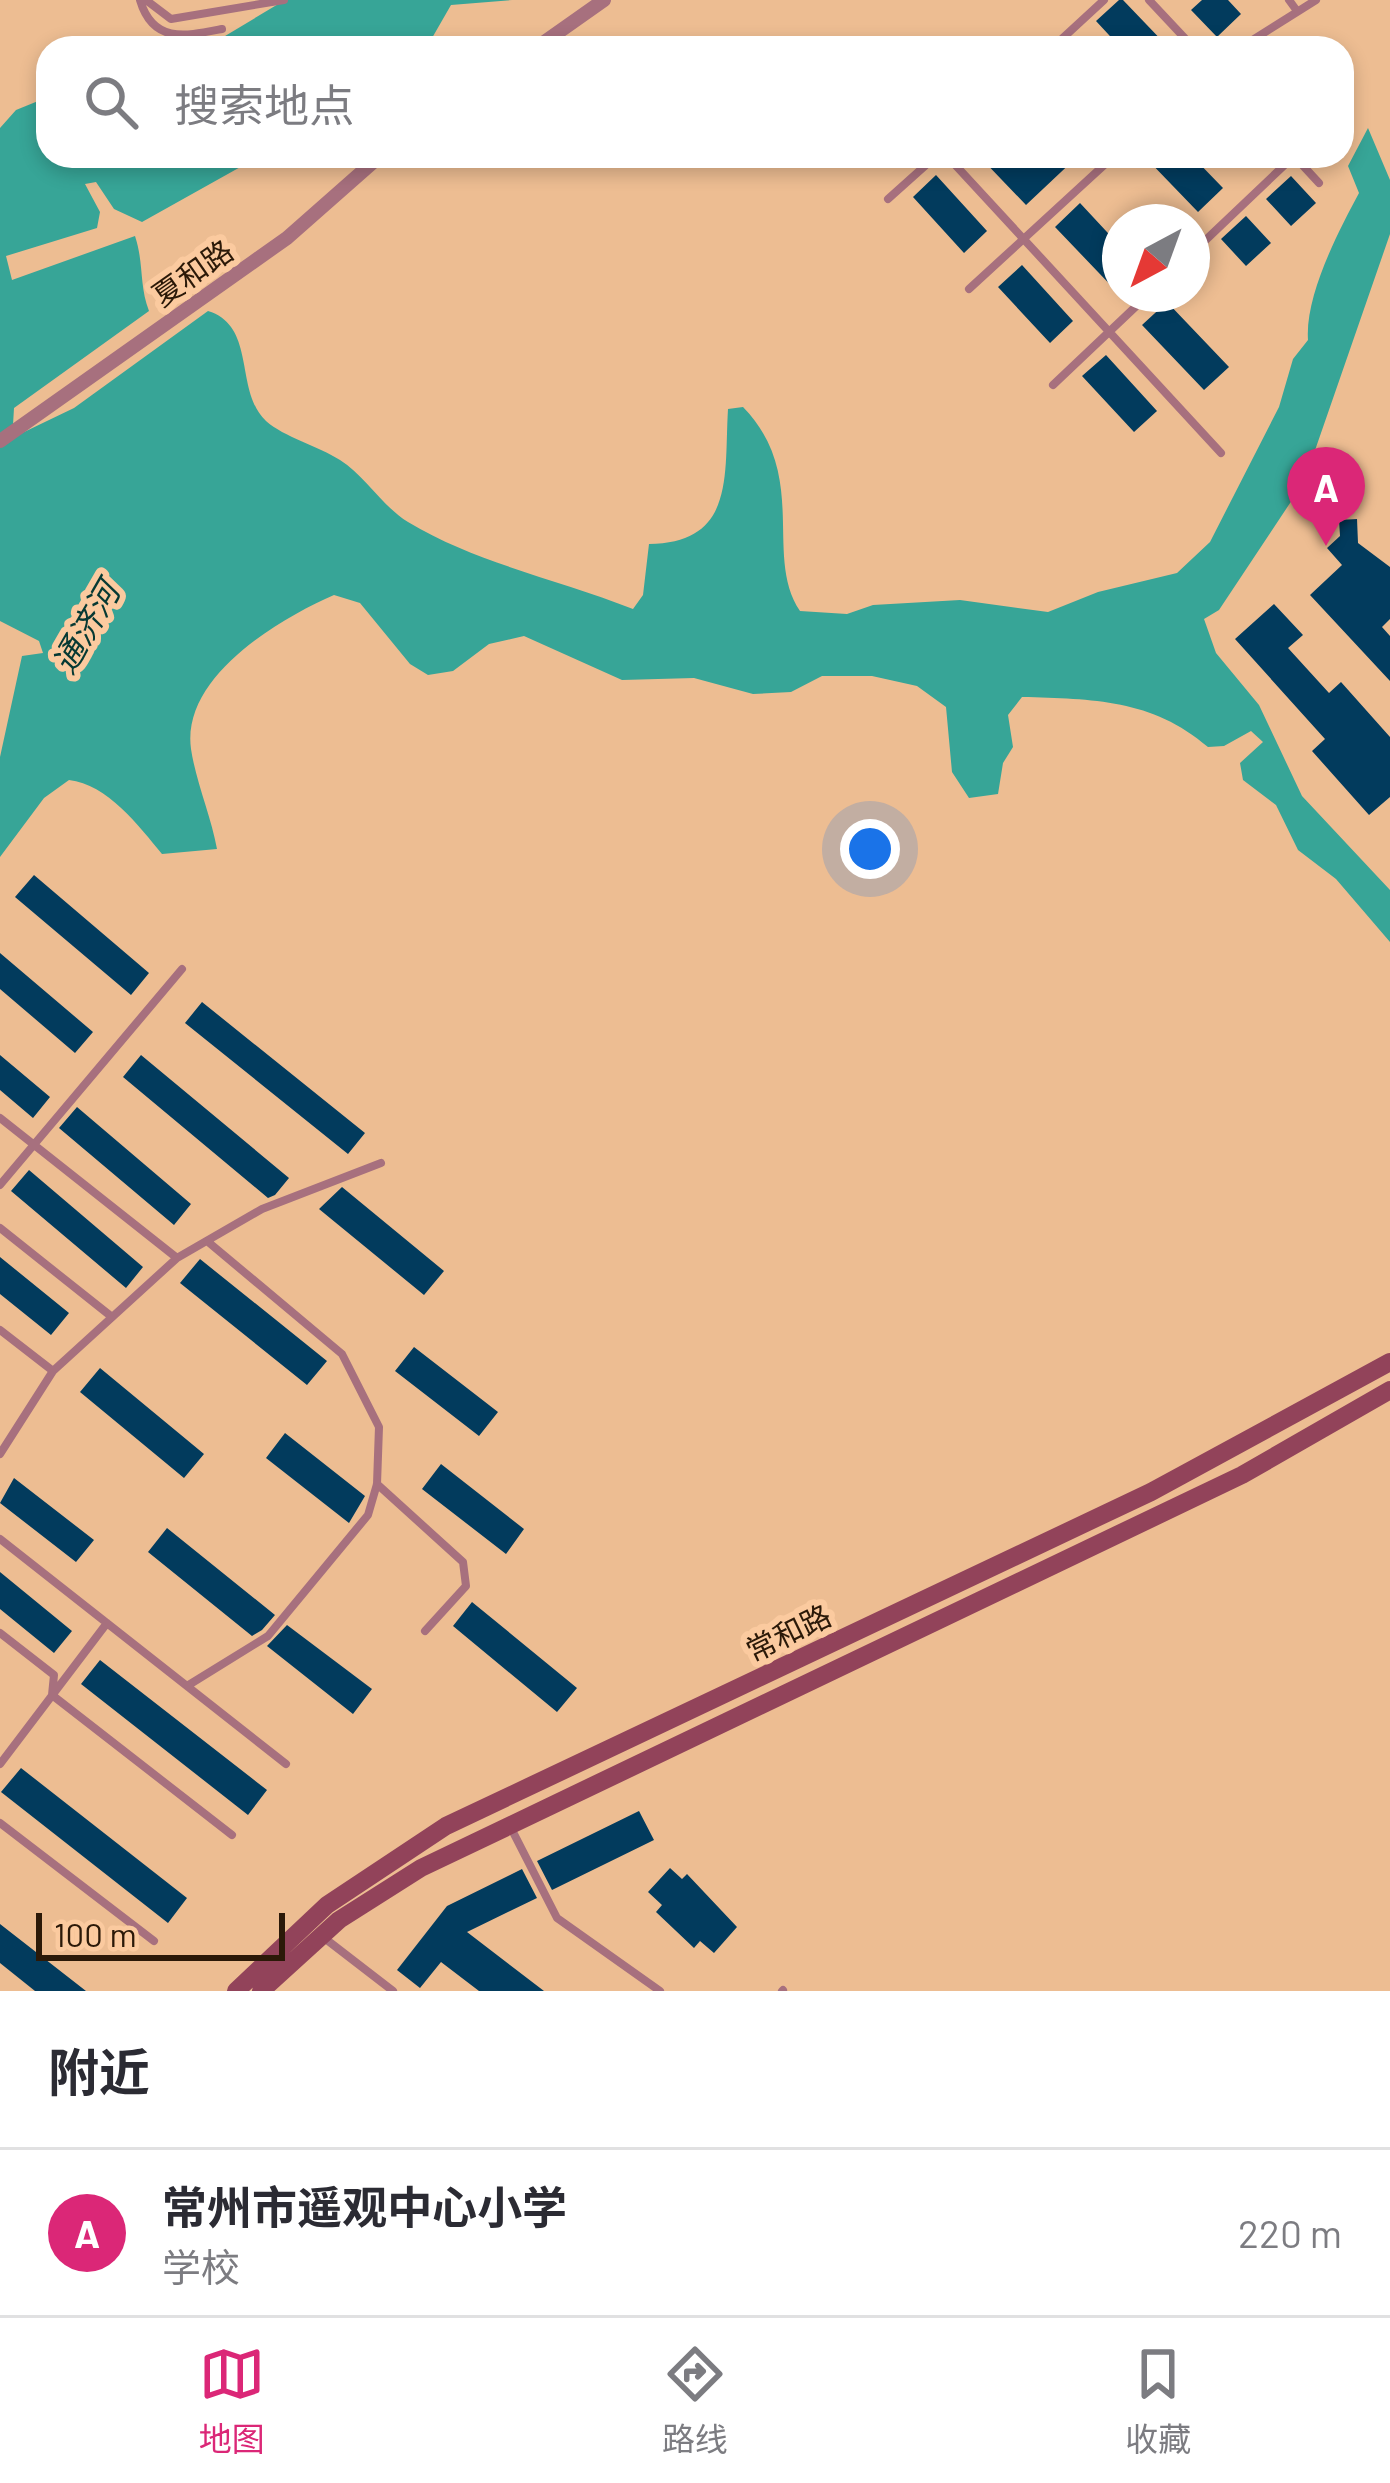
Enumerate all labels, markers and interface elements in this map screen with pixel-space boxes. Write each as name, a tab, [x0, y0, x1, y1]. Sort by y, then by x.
search box	[36, 36, 1354, 168]
icon: search	[78, 69, 144, 135]
text: 搜索地点	[174, 77, 354, 131]
north arrow	[1102, 204, 1210, 312]
street label: 夏和路	[145, 231, 239, 313]
pin: A	[1287, 447, 1365, 546]
water label: 通济河	[43, 569, 130, 680]
your location	[840, 819, 900, 879]
street label: 常和路	[740, 1596, 836, 1668]
scale bar	[36, 1907, 285, 1960]
text: 100 m	[54, 1914, 137, 1954]
text: 附近	[48, 2040, 150, 2101]
text: 常州市遥观中心小学	[162, 2179, 567, 2233]
text: A	[74, 2209, 100, 2256]
text: 220 m	[1238, 2209, 1342, 2256]
text: 学校	[162, 2243, 240, 2290]
tab: 地图	[199, 2341, 265, 2461]
tab: 路线	[662, 2341, 728, 2461]
tab: 收藏	[1125, 2341, 1191, 2461]

